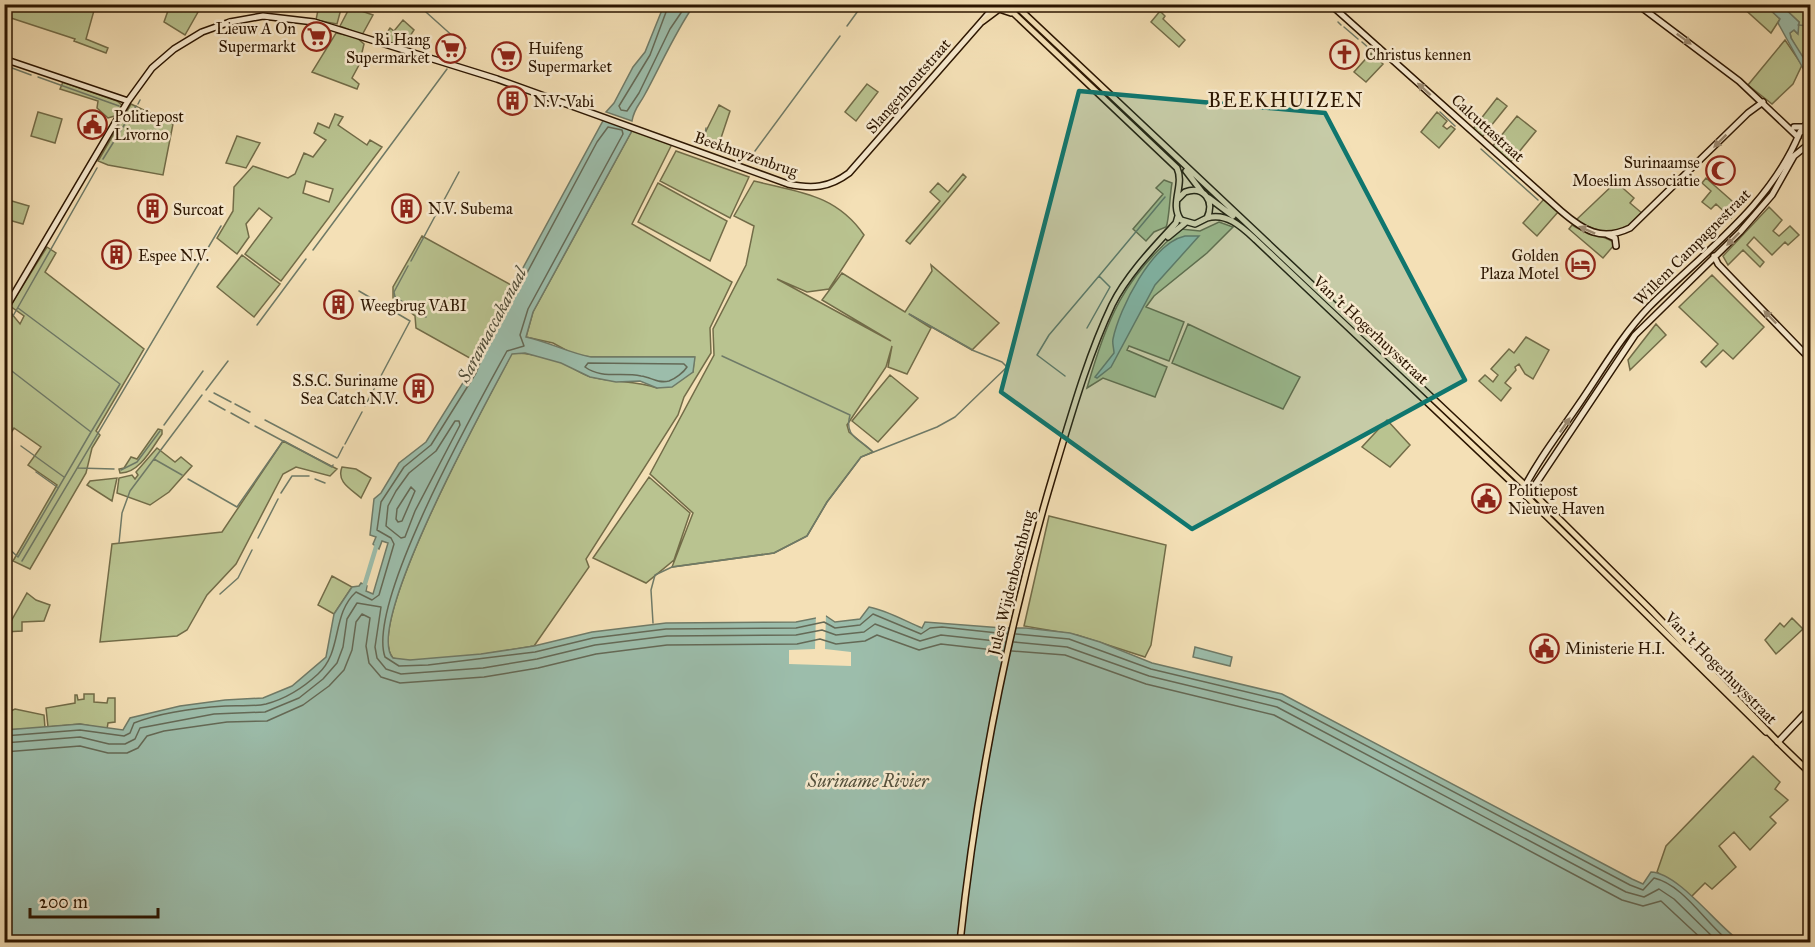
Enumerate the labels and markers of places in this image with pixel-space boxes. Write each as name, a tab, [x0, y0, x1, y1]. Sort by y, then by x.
place label: Lieuw A On Supermarkt	[216, 19, 296, 56]
supermarket icon: Lieuw A On Supermarkt	[301, 21, 333, 53]
place label: Ri Hang Supermarket	[346, 30, 431, 67]
supermarket icon: Ri Hang Supermarket	[435, 32, 467, 64]
church icon: Christus kennen	[1328, 38, 1360, 70]
place label: Huifeng Supermarket	[528, 39, 612, 76]
supermarket icon: Huifeng Supermarket	[491, 41, 523, 73]
place label: Christus kennen	[1365, 45, 1471, 64]
building icon: N.V. Vabi	[496, 85, 528, 117]
place label: N.V. Vabi	[533, 92, 595, 111]
place label: Politiepost Livorno	[114, 107, 184, 144]
public building icon: Politiepost Livorno	[77, 109, 109, 141]
place label: Surinaamse Moeslim Associatie	[1572, 153, 1700, 190]
mosque icon: Surinaamse Moeslim Associatie	[1705, 155, 1737, 187]
building icon: N.V. Subema	[391, 192, 423, 224]
building icon: Surcoat	[136, 193, 168, 225]
place label: N.V. Subema	[428, 199, 513, 218]
place label: Surcoat	[173, 200, 224, 219]
building icon: Espee N.V.	[101, 239, 133, 271]
place label: Espee N.V.	[138, 246, 209, 265]
place label: Golden Plaza Motel	[1480, 246, 1560, 283]
hotel icon: Golden Plaza Motel	[1564, 248, 1596, 280]
building icon: Weegbrug VABI	[323, 289, 355, 321]
place label: Weegbrug VABI	[360, 296, 467, 316]
place label: S.S.C. Suriname Sea Catch N.V.	[292, 371, 398, 408]
building icon: S.S.C. Suriname Sea Catch N.V.	[403, 373, 435, 405]
place label: Politiepost Nieuwe Haven	[1508, 481, 1605, 518]
public building icon: Politiepost Nieuwe Haven	[1471, 483, 1503, 515]
public building icon: Ministerie H.I.	[1528, 632, 1560, 664]
place label: Ministerie H.I.	[1565, 639, 1665, 658]

